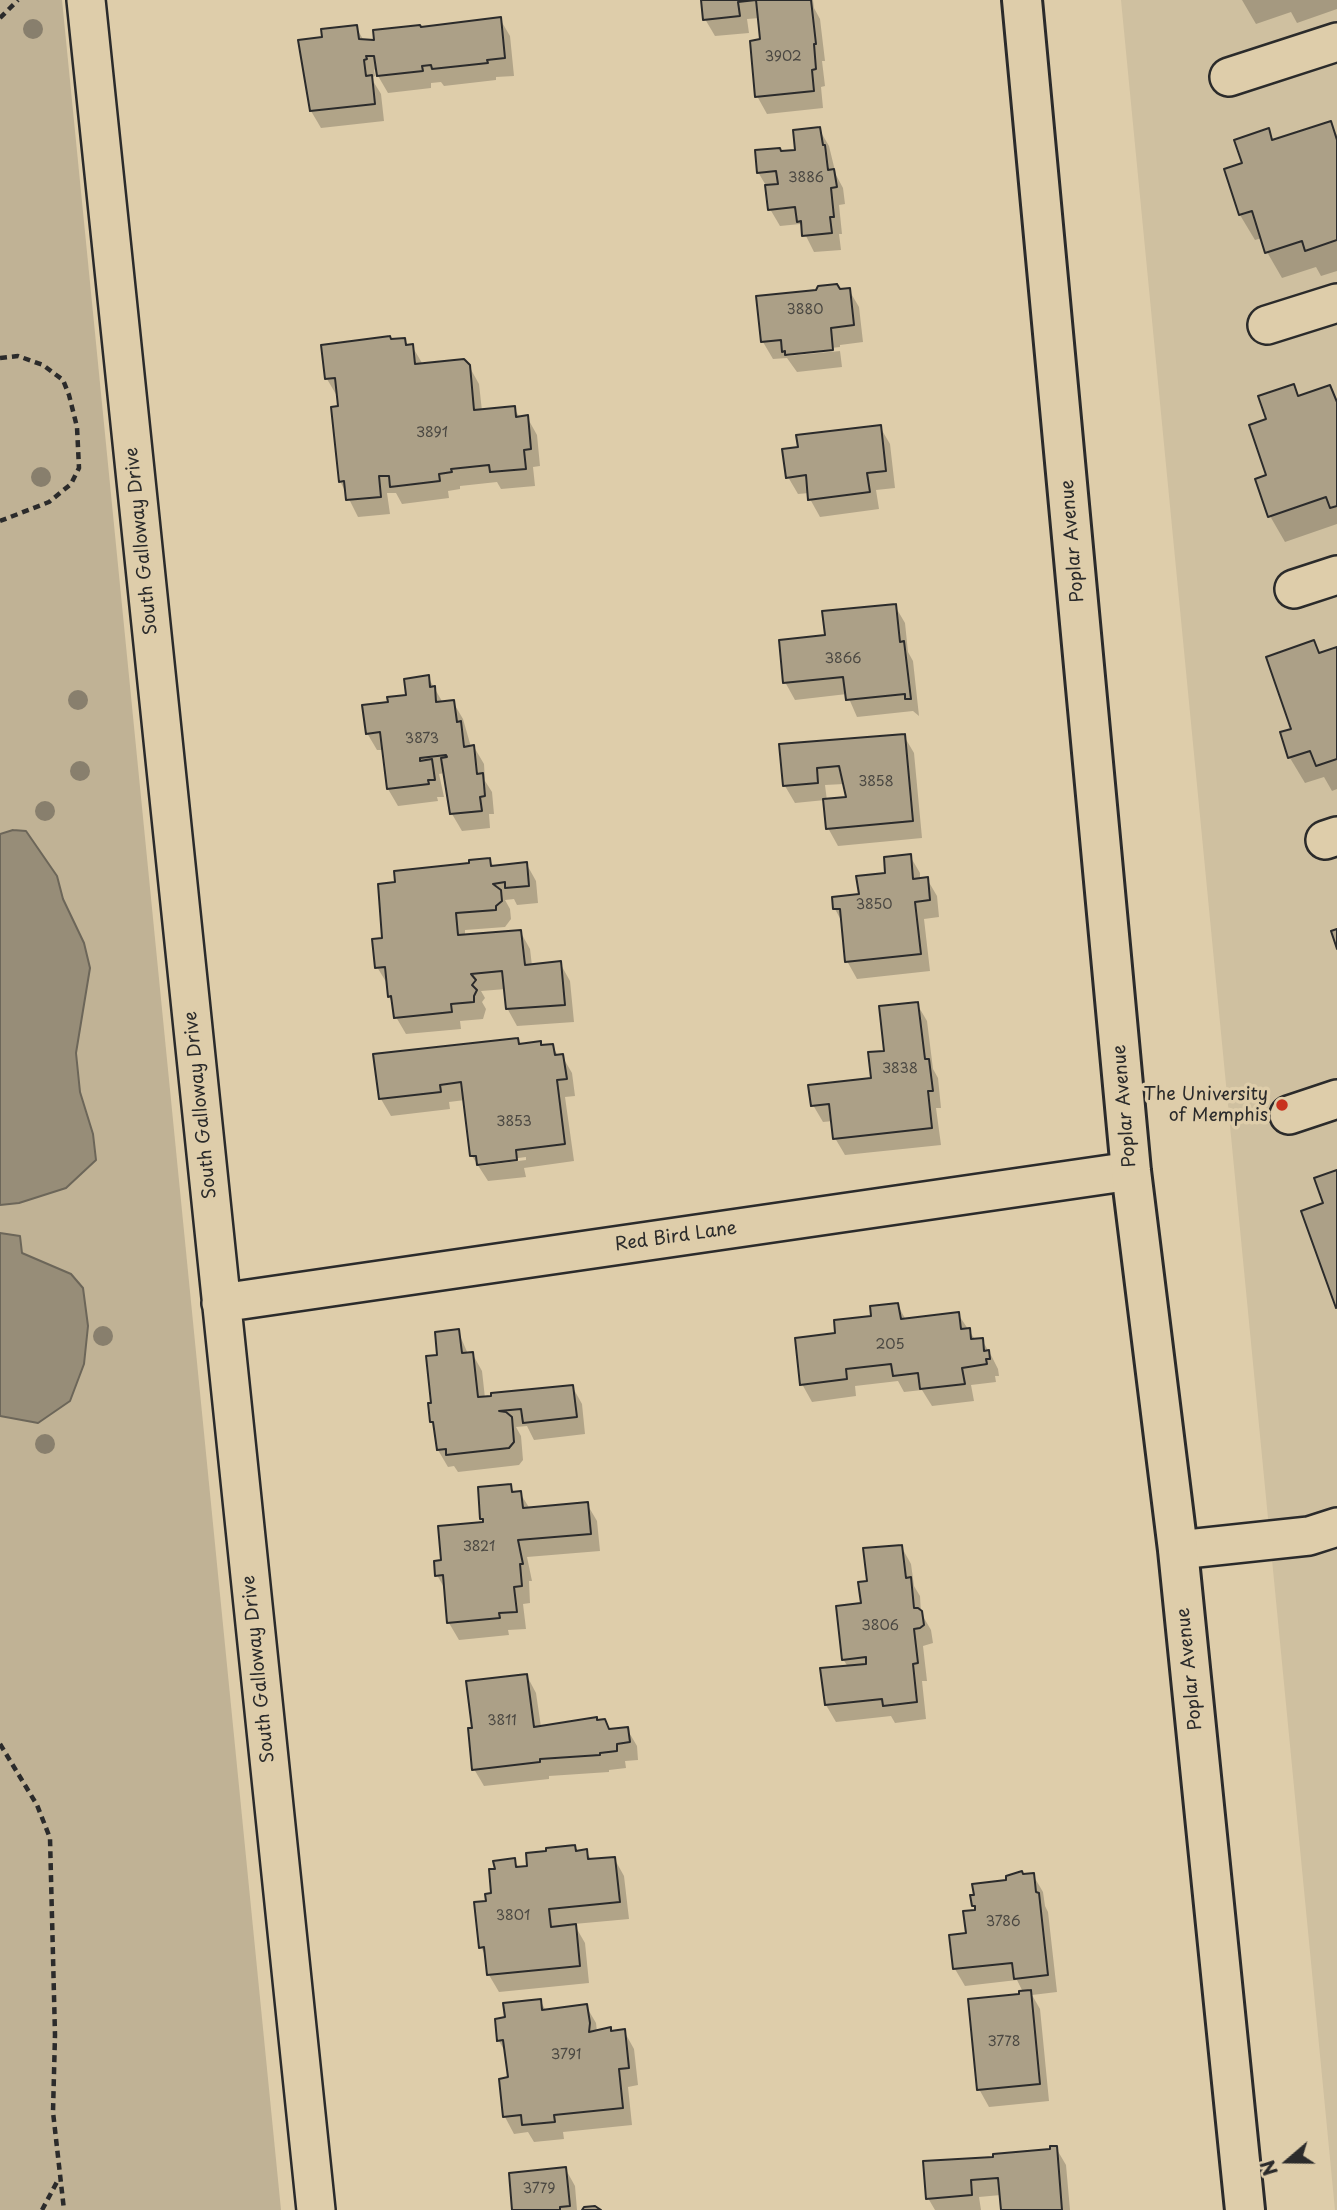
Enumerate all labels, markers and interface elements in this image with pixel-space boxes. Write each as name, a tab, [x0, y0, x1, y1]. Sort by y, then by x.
house number: 3902	[764, 49, 802, 65]
house number: 3886	[788, 170, 824, 186]
house number: 3880	[787, 302, 823, 318]
house number: 3891	[416, 425, 448, 441]
street label: South Galloway Drive	[121, 446, 163, 636]
street label: Poplar Avenue	[1057, 479, 1089, 603]
house number: 3866	[825, 651, 861, 667]
house number: 3873	[405, 731, 439, 747]
house number: 3858	[858, 774, 894, 790]
house number: 3850	[856, 897, 892, 913]
street label: South Galloway Drive	[180, 1010, 222, 1200]
street label: Poplar Avenue	[1109, 1044, 1141, 1168]
house number: 3838	[882, 1061, 918, 1077]
place label: The University of Memphis	[1144, 1084, 1268, 1126]
marker: The University of Memphis	[1274, 1097, 1290, 1113]
house number: 3853	[496, 1114, 532, 1130]
street label: Red Bird Lane	[614, 1218, 738, 1256]
house number: 205	[876, 1337, 904, 1353]
house number: 3821	[463, 1539, 495, 1555]
street label: South Galloway Drive	[238, 1574, 280, 1764]
street label: Poplar Avenue	[1173, 1607, 1207, 1731]
house number: 3806	[861, 1618, 899, 1634]
house number: 3811	[487, 1713, 517, 1729]
house number: 3801	[496, 1908, 530, 1924]
house number: 3786	[985, 1914, 1021, 1930]
house number: 3778	[988, 2034, 1020, 2050]
house number: 3791	[551, 2047, 581, 2063]
north arrow	[1253, 2126, 1323, 2196]
text: N	[1253, 2156, 1284, 2180]
house number: 3779	[523, 2181, 555, 2197]

